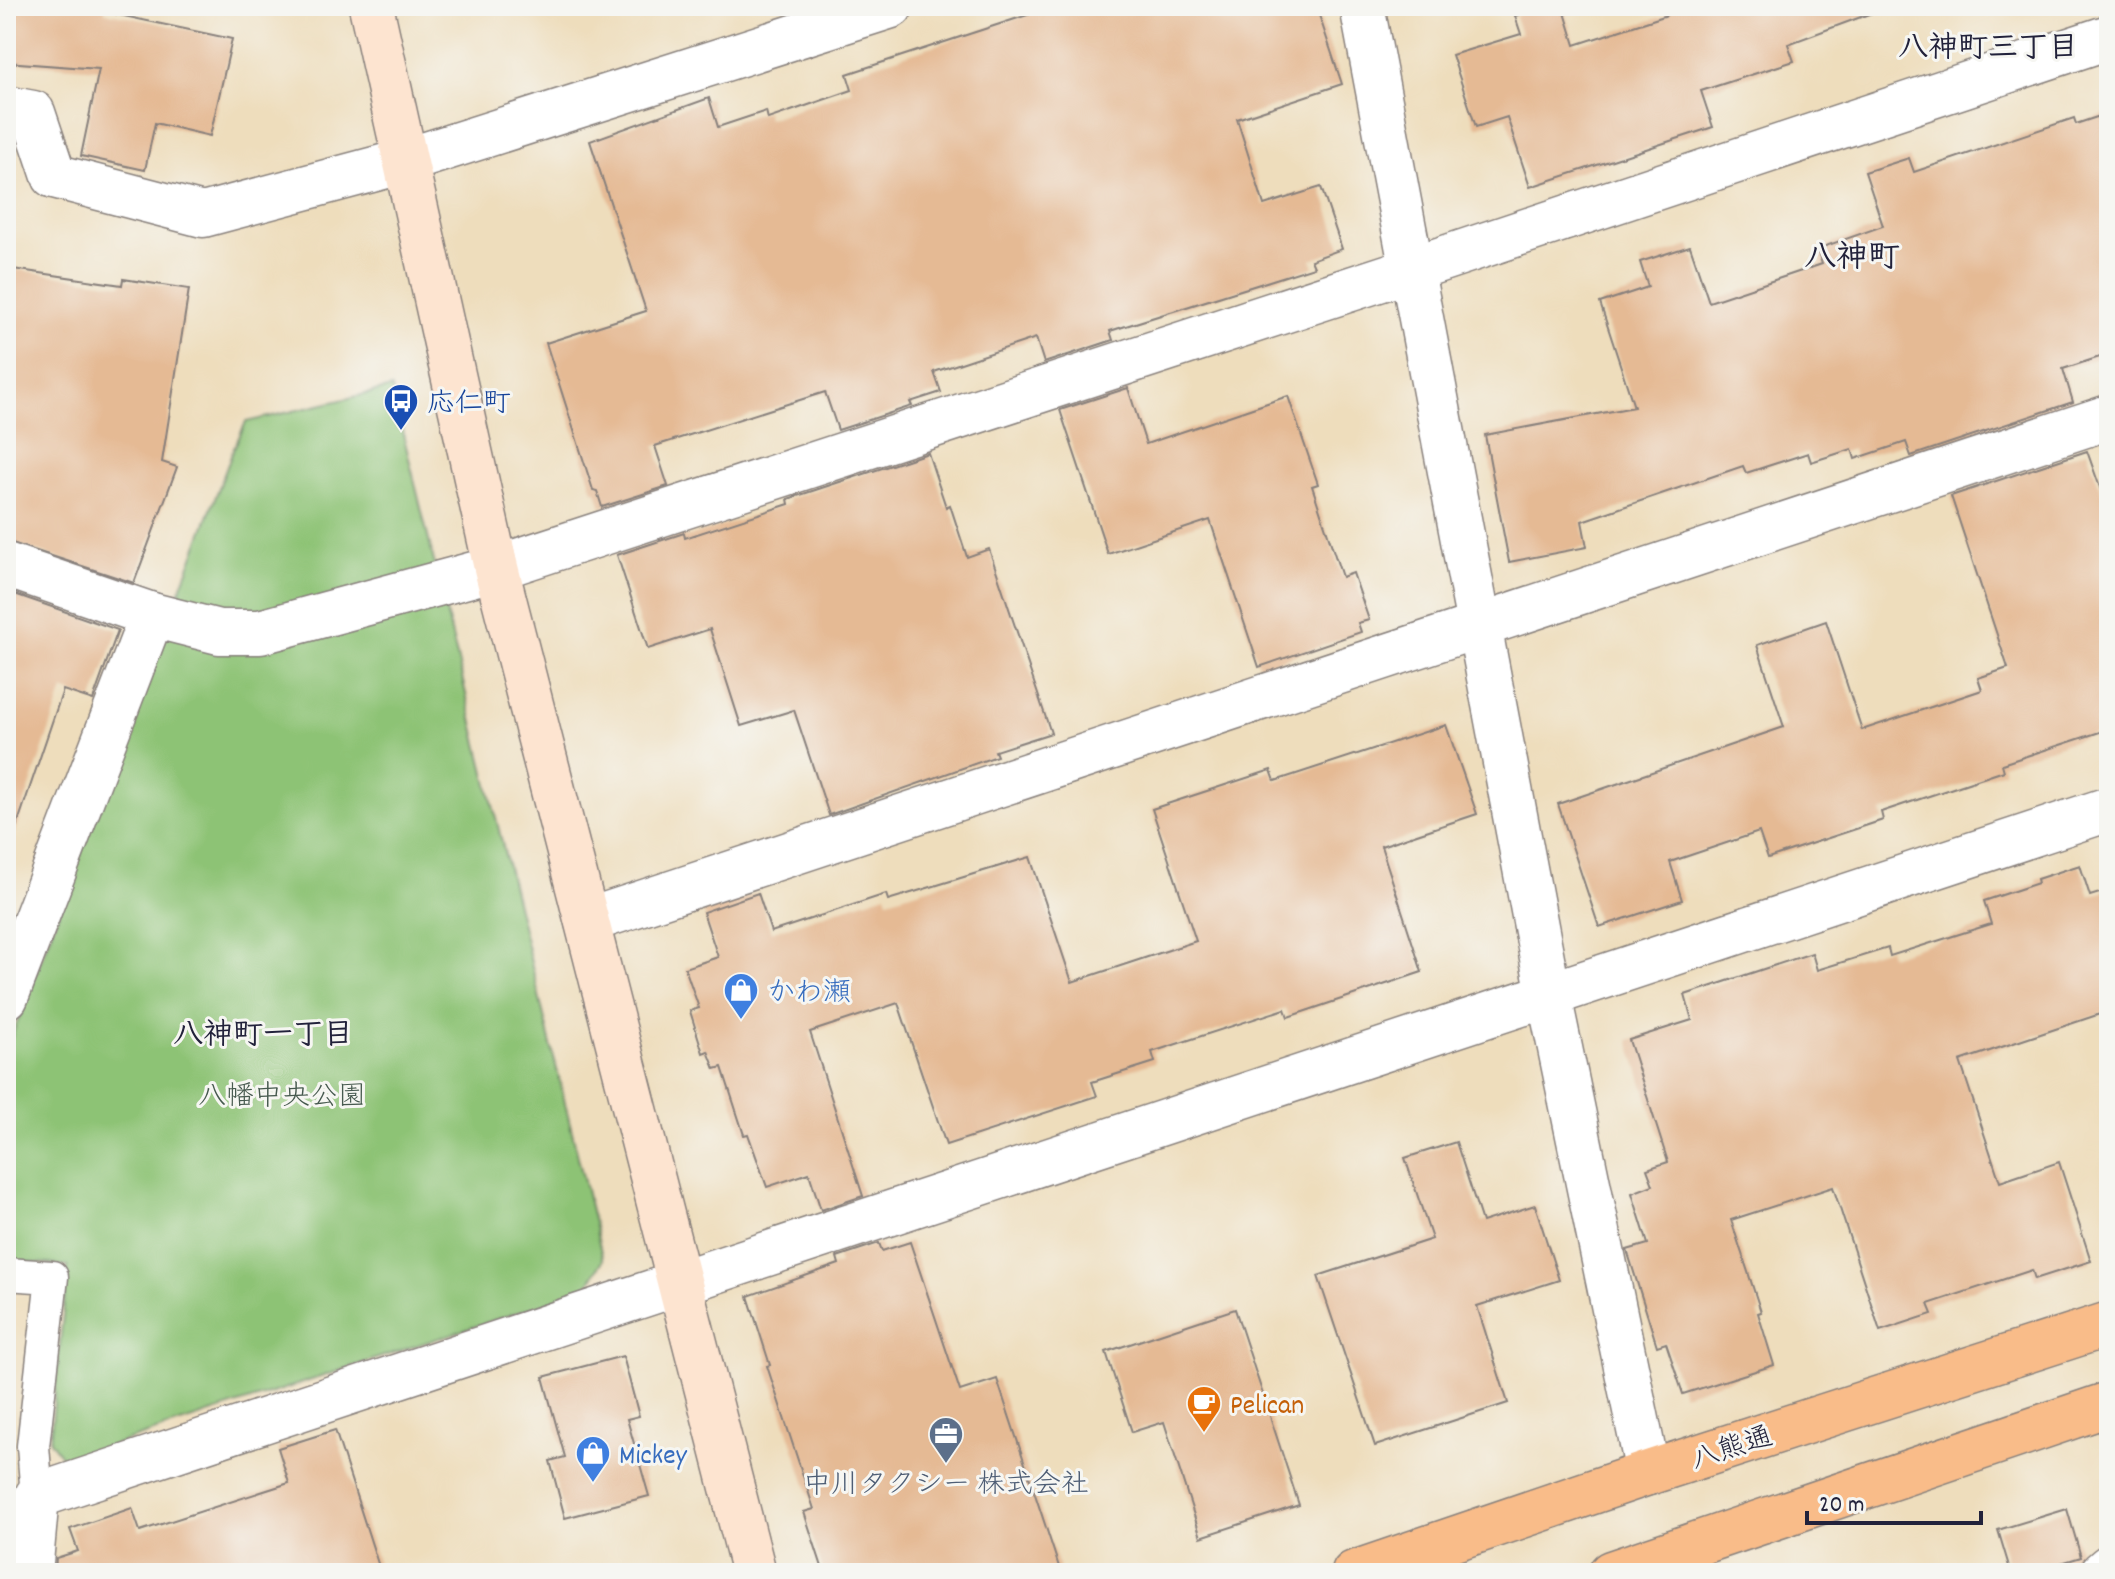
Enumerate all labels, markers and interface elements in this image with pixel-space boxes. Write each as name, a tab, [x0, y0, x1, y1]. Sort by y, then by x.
district label: 八神町三丁目	[1898, 29, 2078, 72]
district label: 八神町	[1804, 237, 1900, 283]
bus stop icon: 応仁町	[382, 382, 420, 432]
place label: 応仁町	[427, 386, 511, 426]
shop icon: かわ瀬	[722, 971, 760, 1021]
place label: かわ瀬	[767, 975, 851, 1015]
district label: 八神町一丁目	[173, 1016, 353, 1059]
park label: 八幡中央公園	[198, 1079, 366, 1119]
cafe icon: Pelican	[1185, 1384, 1223, 1434]
place label: Pelican	[1230, 1388, 1304, 1428]
office icon: 中川タクシー 株式会社	[927, 1415, 965, 1465]
street label: 八熊通	[1686, 1419, 1779, 1483]
shop icon: Mickey	[574, 1434, 612, 1484]
place label: Mickey	[619, 1438, 688, 1478]
place label: 中川タクシー 株式会社	[803, 1467, 1089, 1507]
scale bar	[1807, 1475, 1981, 1525]
text: 20 m	[1819, 1489, 1865, 1523]

